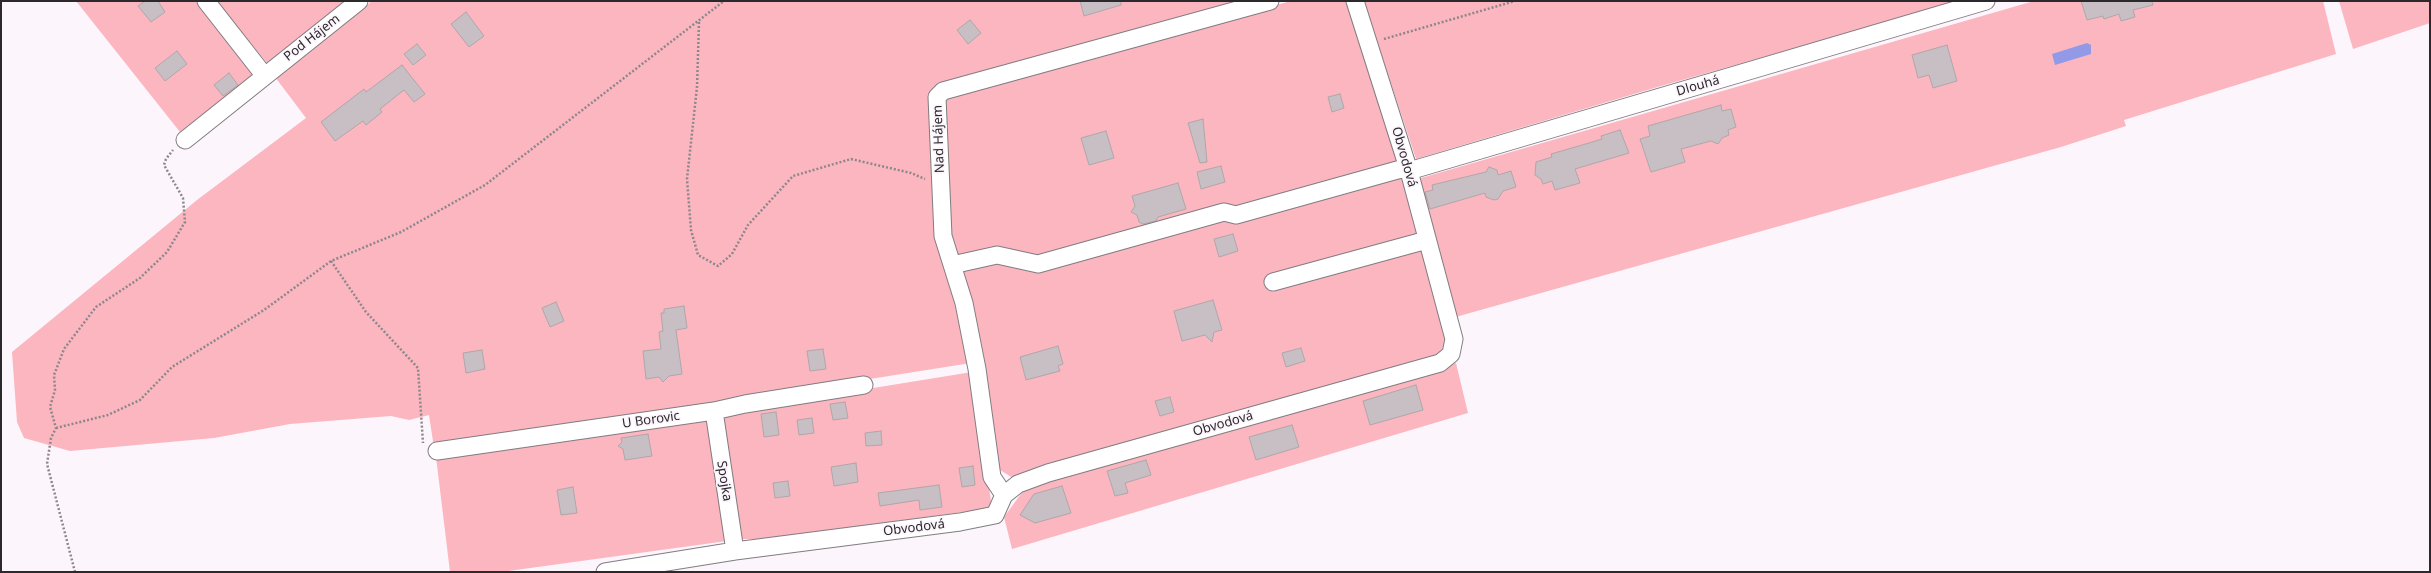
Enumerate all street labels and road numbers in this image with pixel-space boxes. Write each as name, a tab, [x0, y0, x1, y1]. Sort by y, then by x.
street label: Pod Hájem	[281, 11, 343, 65]
street label: Dlouhá	[1675, 72, 1721, 100]
street label: Nad Hájem	[930, 105, 948, 173]
street label: Obvodová	[1388, 125, 1420, 189]
street label: U Borovic	[621, 408, 681, 432]
street label: Obvodová	[1191, 408, 1255, 440]
street label: Spojka	[713, 460, 735, 502]
street label: Obvodová	[882, 516, 946, 540]

